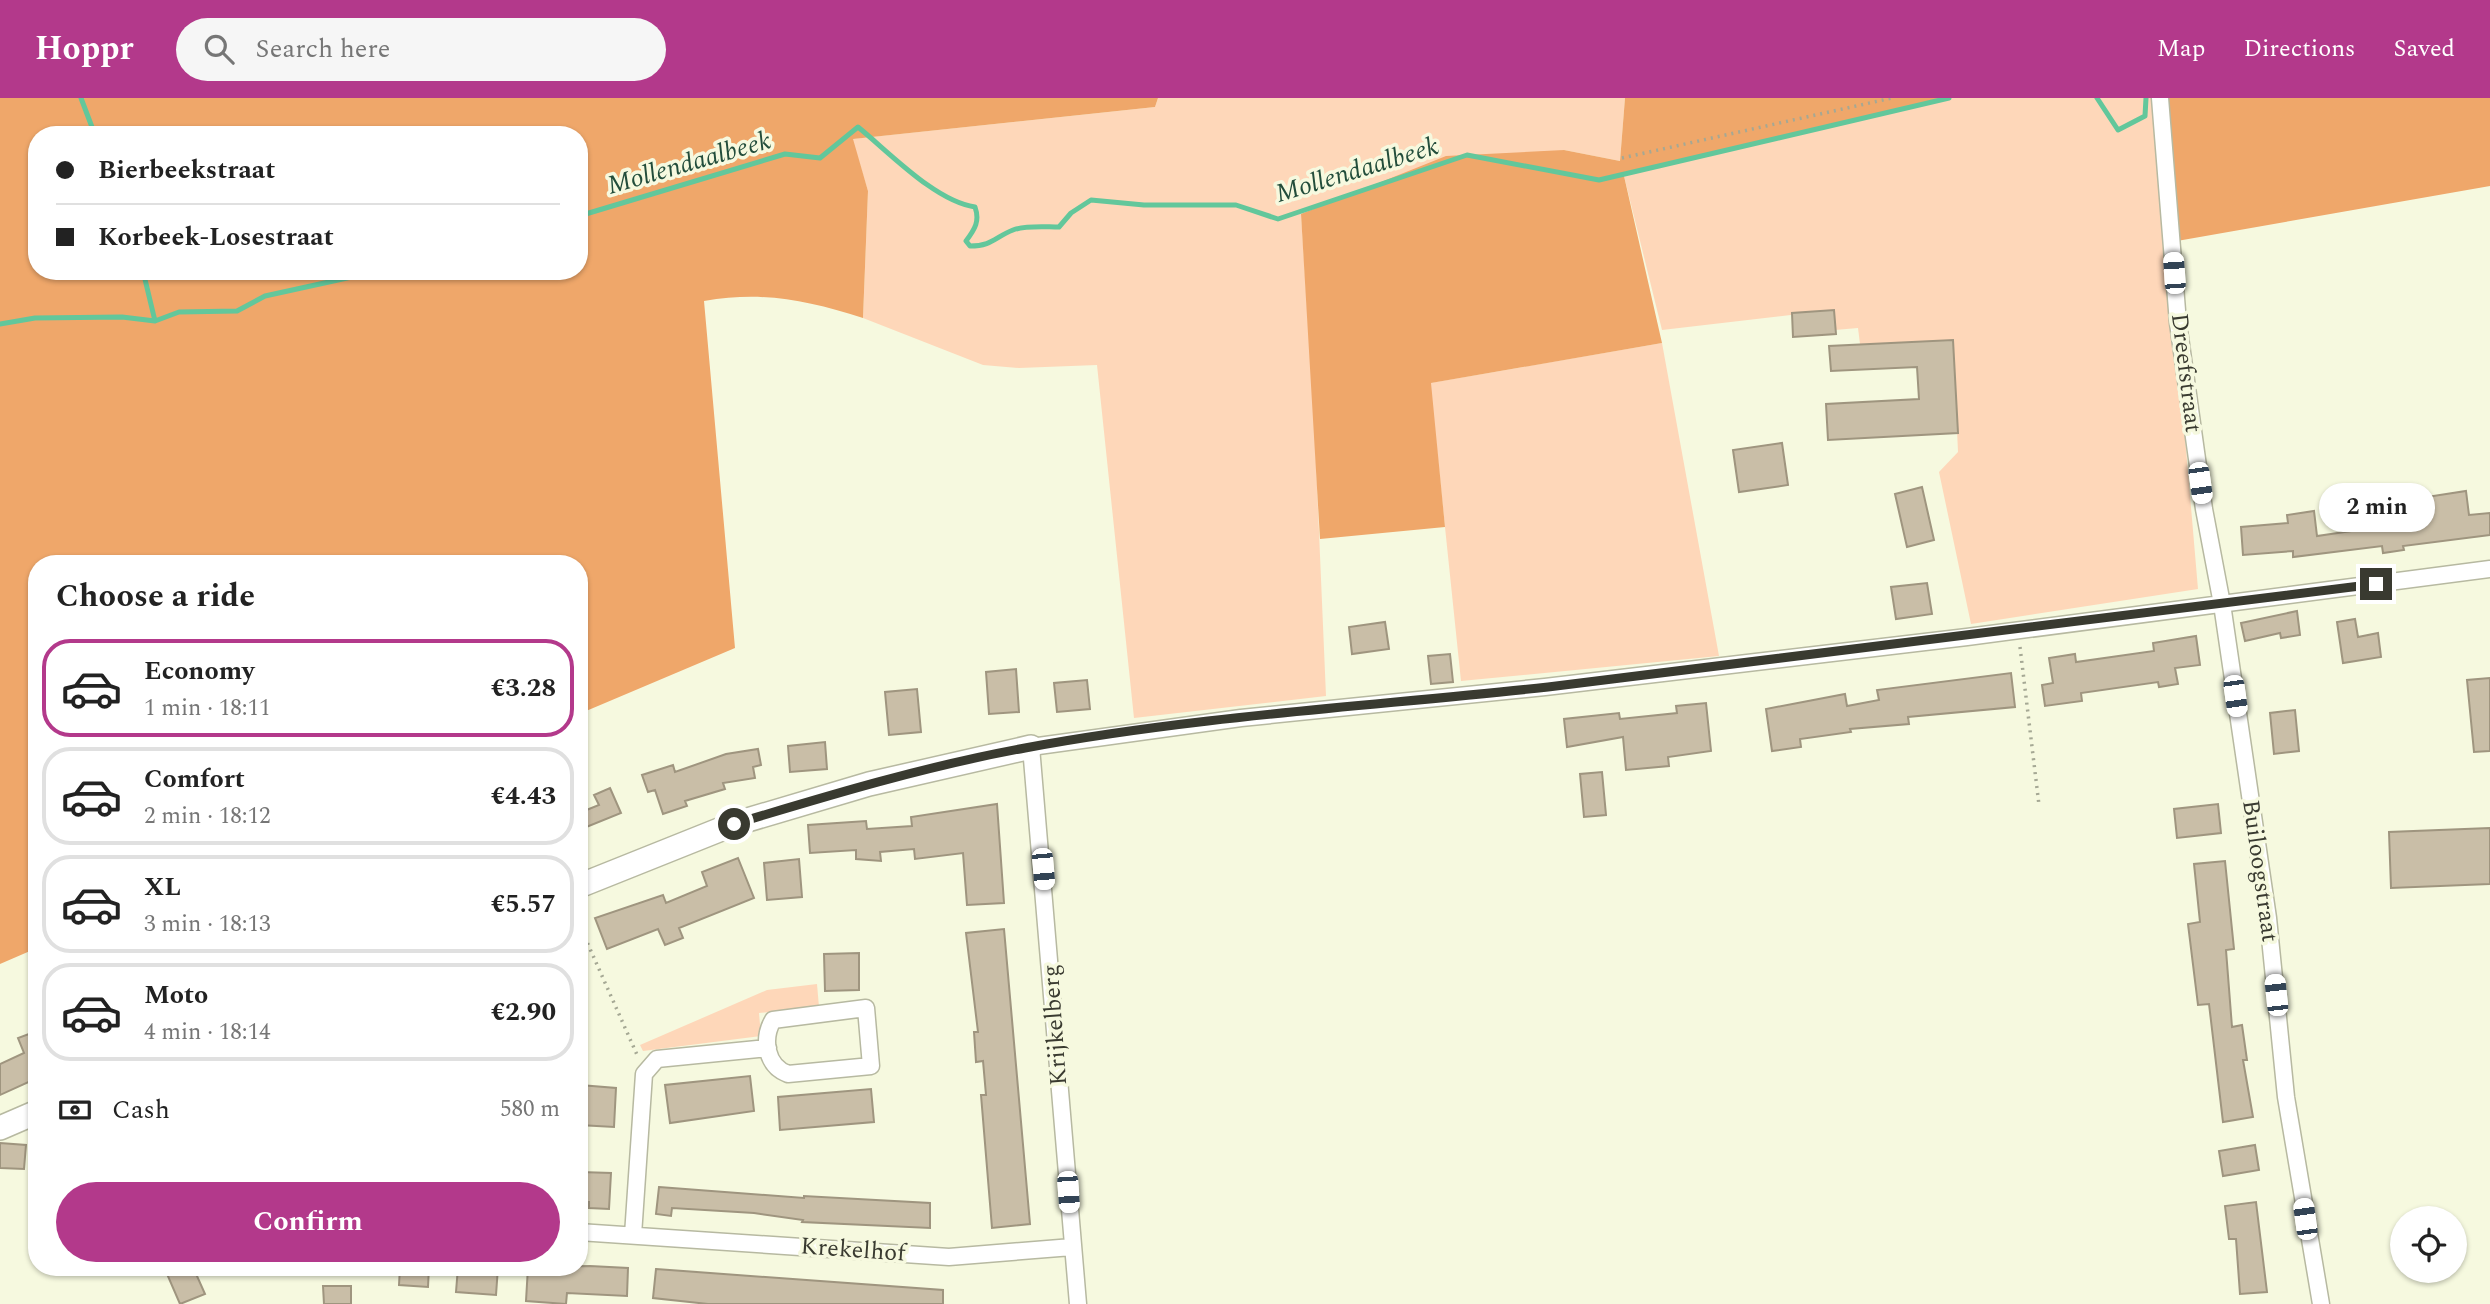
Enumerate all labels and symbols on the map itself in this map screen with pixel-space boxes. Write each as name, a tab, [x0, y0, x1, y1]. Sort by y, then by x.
water label: Mollendaalbeek	[602, 120, 776, 206]
water label: Mollendaalbeek	[1270, 126, 1444, 214]
car	[2163, 251, 2186, 295]
street label: Dreefstraat	[2161, 311, 2211, 435]
car	[2187, 461, 2214, 505]
callout: 2 min	[2318, 482, 2434, 532]
route end	[2360, 568, 2392, 600]
car	[2222, 674, 2249, 718]
street label: Builoogstraat	[2232, 798, 2288, 944]
route start	[718, 808, 750, 840]
car	[1031, 847, 1056, 891]
street label: Krijkelberg	[1033, 963, 1077, 1087]
car	[2264, 973, 2289, 1017]
car	[1057, 1170, 1080, 1214]
car	[2292, 1197, 2319, 1241]
street label: Krekelhof	[799, 1228, 908, 1272]

